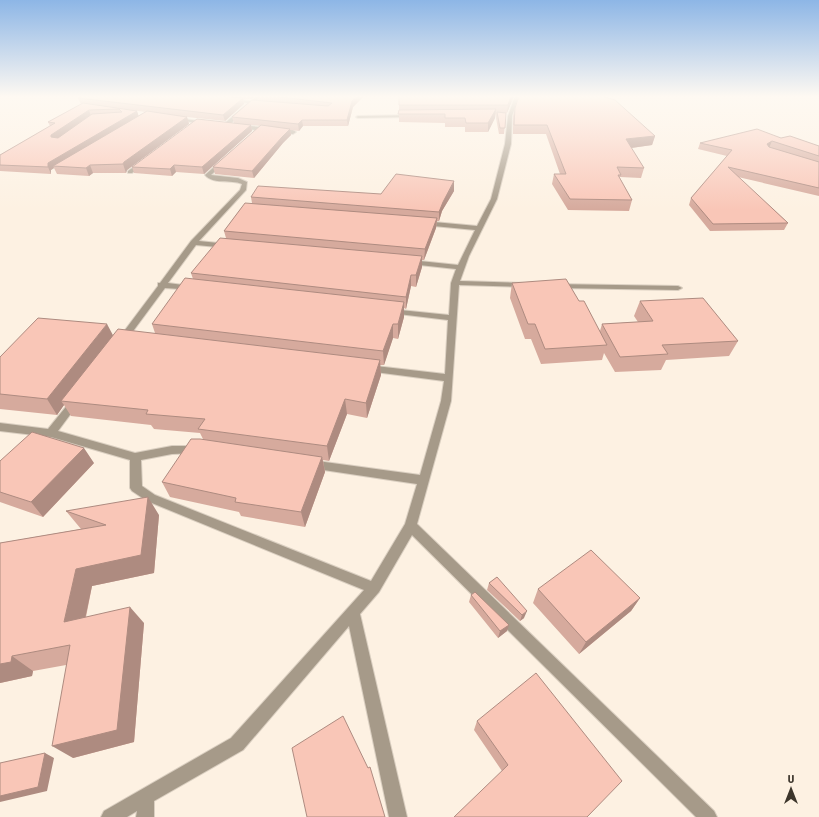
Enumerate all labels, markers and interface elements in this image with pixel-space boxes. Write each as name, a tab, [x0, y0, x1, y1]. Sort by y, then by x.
north arrow	[771, 769, 811, 809]
text: U	[788, 773, 794, 785]

